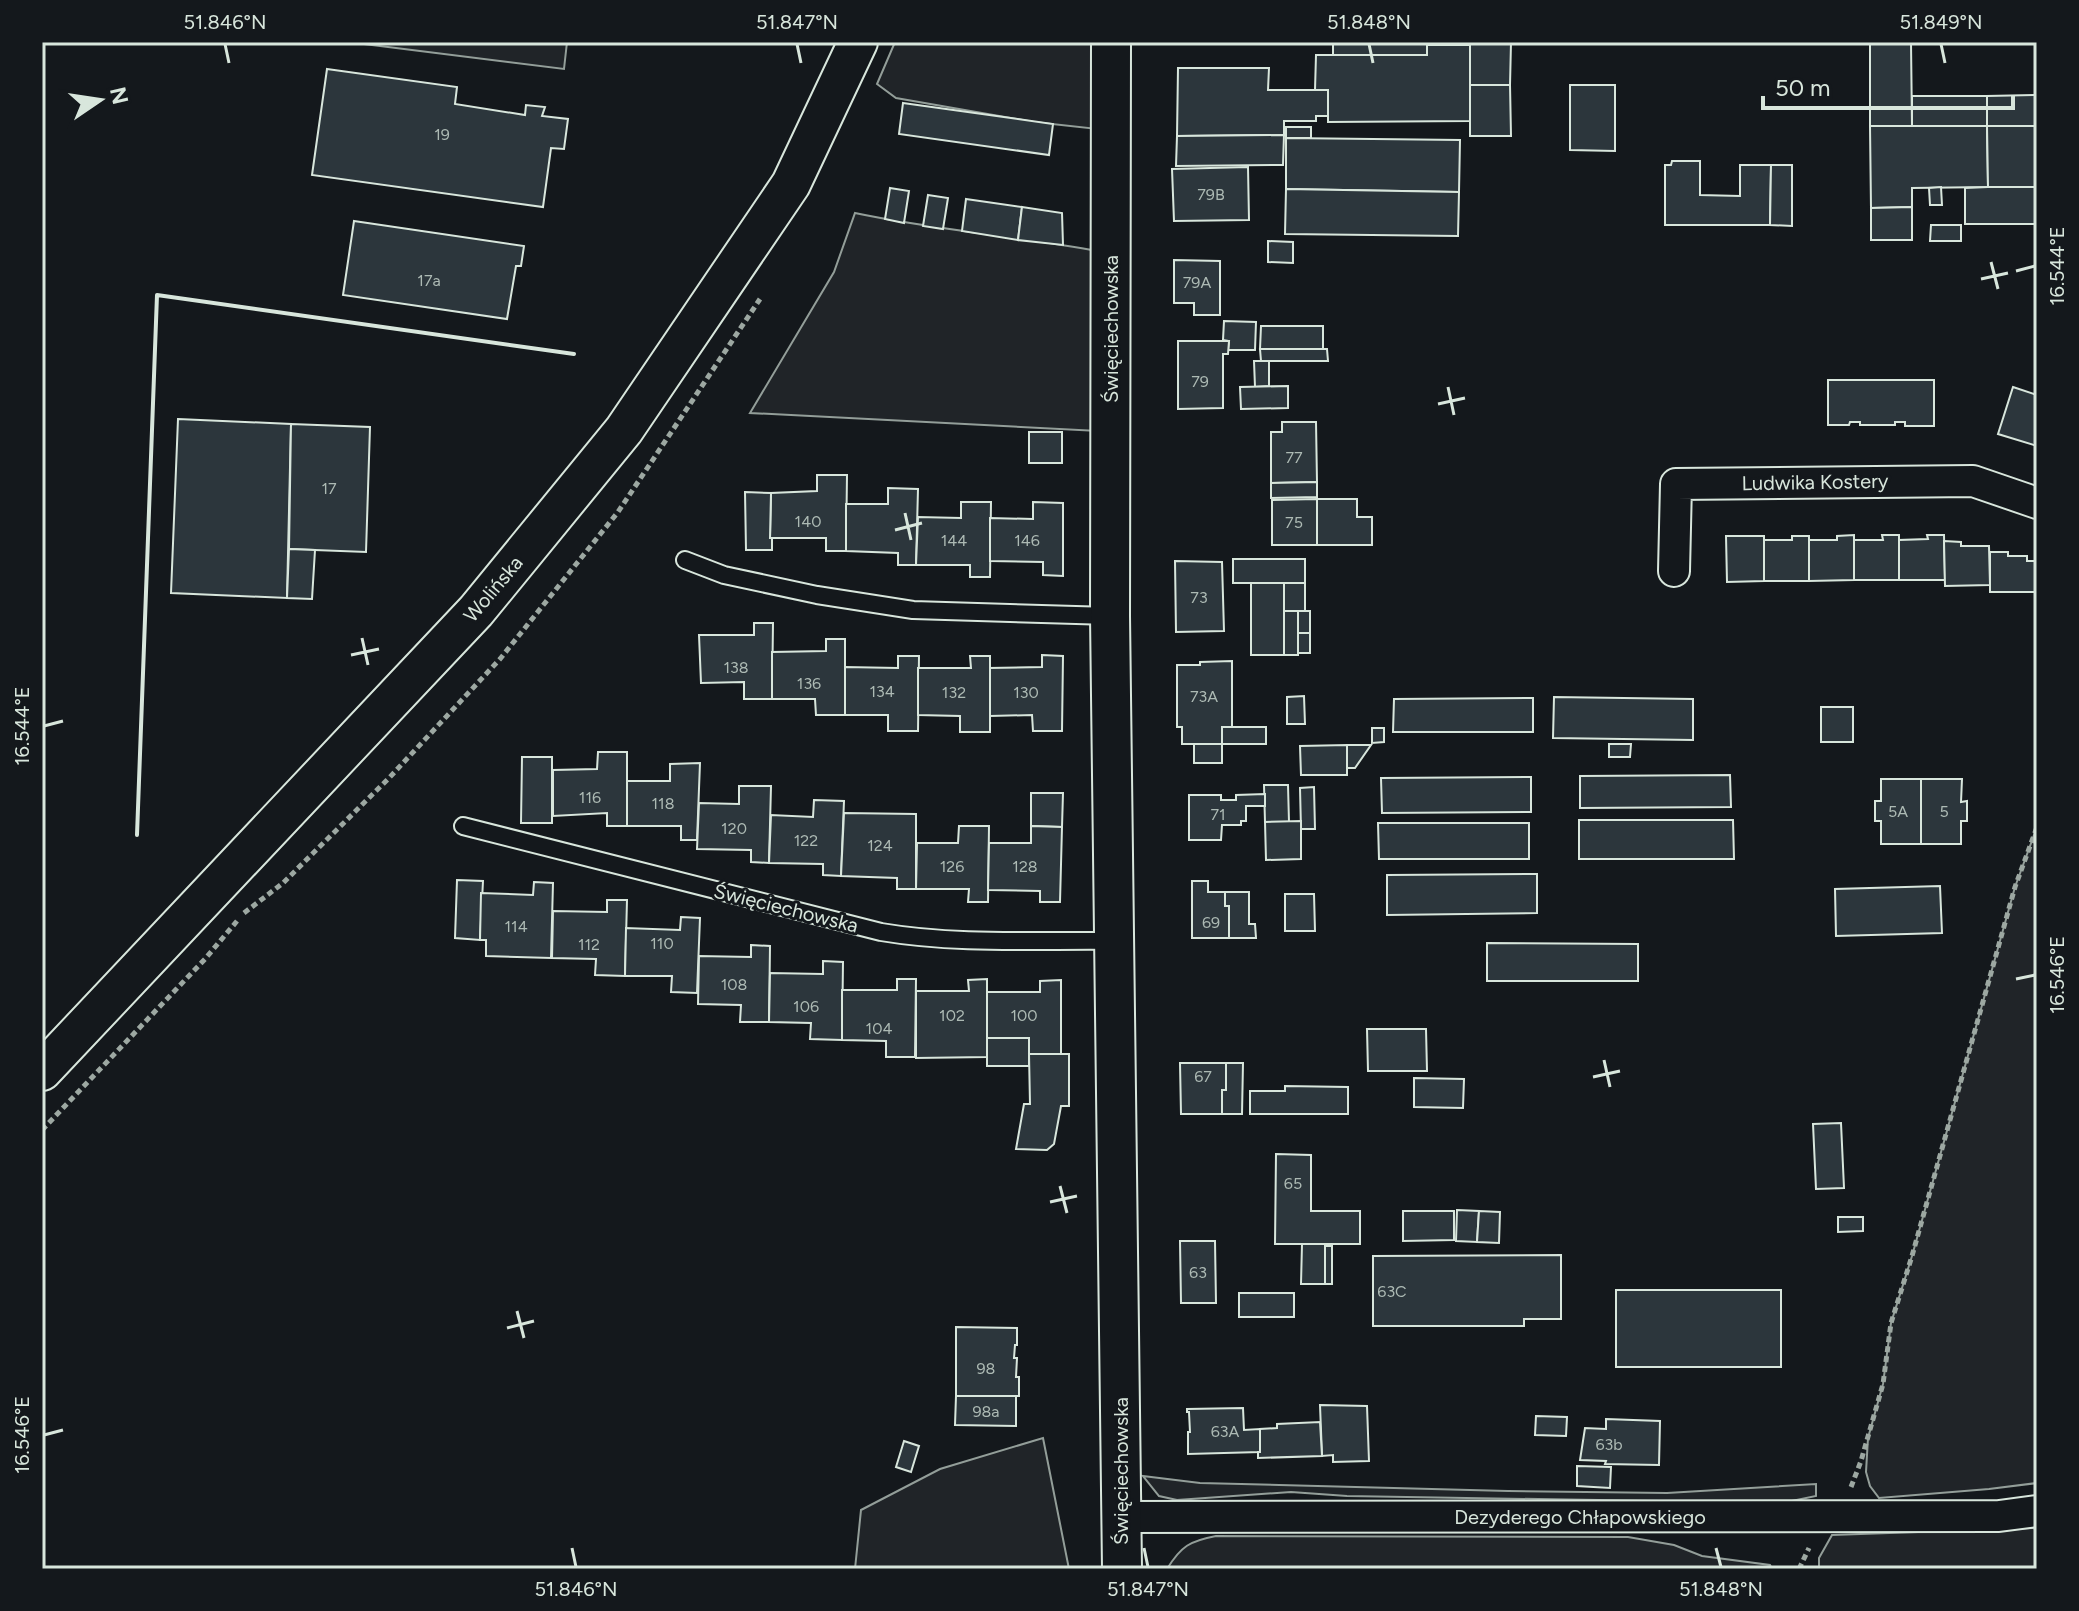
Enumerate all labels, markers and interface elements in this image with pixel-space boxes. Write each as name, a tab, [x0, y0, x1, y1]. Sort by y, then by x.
text: 51.846°N	[184, 10, 266, 34]
text: 51.847°N	[756, 10, 838, 34]
text: 51.848°N	[1327, 10, 1411, 34]
text: 51.849°N	[1900, 10, 1982, 34]
north arrow	[60, 60, 140, 140]
scale bar	[1763, 60, 2013, 110]
text: 50 m	[1775, 73, 1831, 102]
text: N	[104, 84, 134, 107]
house number: 19	[434, 125, 450, 144]
house number: 79B	[1197, 185, 1225, 204]
text: 16.544°E	[2045, 226, 2069, 306]
street label: Święciechowska	[1099, 255, 1123, 403]
house number: 17a	[417, 271, 441, 290]
house number: 79A	[1183, 273, 1211, 292]
house number: 79	[1191, 372, 1209, 391]
house number: 77	[1285, 448, 1303, 467]
street label: Ludwika Kostery	[1741, 469, 1889, 495]
house number: 17	[321, 479, 337, 498]
house number: 140	[795, 512, 821, 531]
house number: 75	[1285, 513, 1303, 532]
house number: 144	[941, 531, 967, 550]
house number: 146	[1014, 531, 1040, 550]
street label: Wolińska	[458, 551, 528, 627]
house number: 73	[1190, 588, 1208, 607]
house number: 138	[723, 658, 749, 677]
house number: 136	[797, 674, 821, 693]
house number: 134	[869, 682, 895, 701]
house number: 132	[942, 683, 966, 702]
house number: 130	[1013, 683, 1039, 702]
text: 16.544°E	[10, 686, 34, 766]
house number: 73A	[1190, 687, 1218, 706]
house number: 116	[579, 788, 601, 807]
house number: 118	[651, 794, 675, 813]
house number: 5A	[1888, 802, 1908, 821]
house number: 5	[1939, 802, 1949, 821]
house number: 71	[1210, 805, 1226, 824]
house number: 120	[721, 819, 747, 838]
house number: 122	[794, 831, 818, 850]
house number: 124	[867, 836, 893, 855]
house number: 126	[940, 857, 964, 876]
house number: 128	[1012, 857, 1038, 876]
street label: Święciechowska	[711, 878, 861, 938]
house number: 69	[1202, 913, 1220, 932]
house number: 114	[504, 917, 528, 936]
house number: 110	[650, 934, 674, 953]
house number: 112	[578, 935, 600, 954]
text: 16.546°E	[2045, 936, 2069, 1014]
house number: 108	[721, 975, 747, 994]
house number: 106	[793, 997, 819, 1016]
house number: 102	[939, 1006, 965, 1025]
house number: 100	[1010, 1006, 1038, 1025]
house number: 104	[866, 1019, 892, 1038]
house number: 67	[1194, 1067, 1212, 1086]
house number: 65	[1284, 1174, 1302, 1193]
house number: 63	[1189, 1263, 1207, 1282]
house number: 63C	[1377, 1282, 1407, 1301]
house number: 98	[977, 1359, 995, 1378]
text: 16.546°E	[10, 1396, 34, 1474]
street label: Święciechowska	[1109, 1397, 1133, 1545]
house number: 98a	[972, 1402, 1000, 1421]
house number: 63A	[1211, 1422, 1239, 1441]
house number: 63b	[1595, 1435, 1623, 1454]
street label: Dezyderego Chłapowskiego	[1454, 1505, 1706, 1529]
text: 51.846°N	[535, 1577, 617, 1601]
text: 51.847°N	[1107, 1577, 1189, 1601]
text: 51.848°N	[1679, 1577, 1763, 1601]

